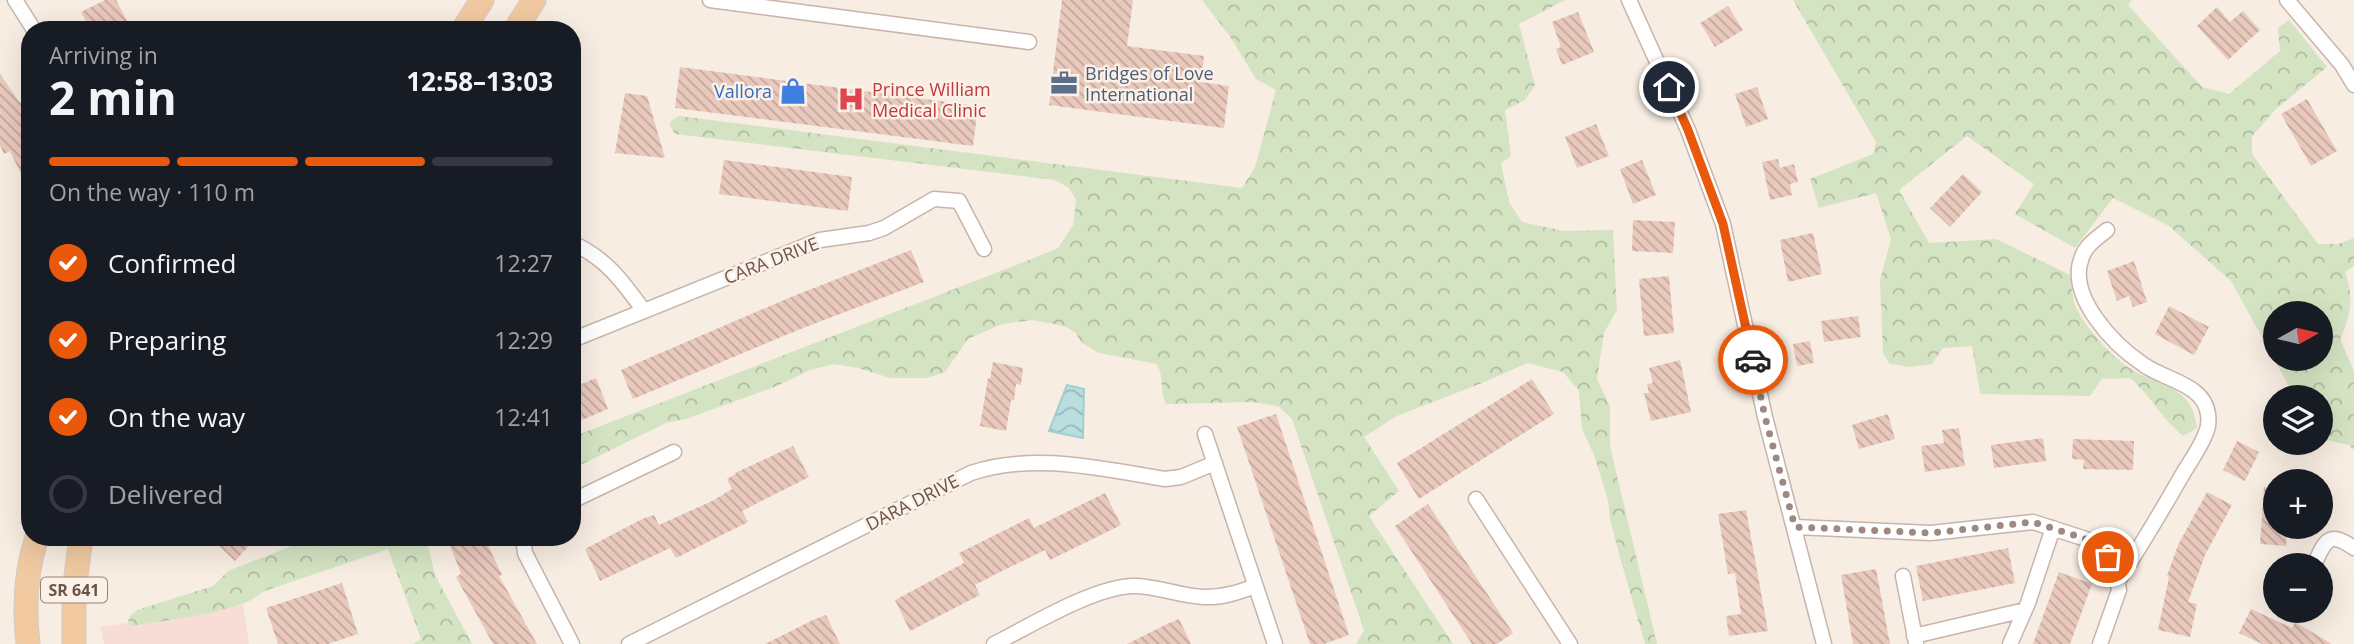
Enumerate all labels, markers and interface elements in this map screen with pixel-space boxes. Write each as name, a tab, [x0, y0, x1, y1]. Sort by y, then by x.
text: Arriving in	[49, 39, 158, 71]
pin	[1639, 57, 1699, 117]
place label: Bridges of Love International	[1085, 61, 1214, 106]
text: 12:58–13:03	[406, 63, 553, 99]
text: 2 min	[49, 66, 177, 128]
office icon: Bridges of Love International	[1049, 68, 1079, 98]
icon: home	[1650, 68, 1688, 106]
shop icon: Vallora	[778, 76, 808, 106]
place label: Prince William Medical Clinic	[872, 77, 991, 122]
place label: Vallora	[714, 79, 772, 103]
hospital icon: Prince William Medical Clinic	[836, 84, 866, 114]
text: On the way · 110 m	[49, 176, 255, 208]
street label: CARA DRIVE	[720, 231, 822, 289]
icon: check	[49, 244, 87, 282]
text: Confirmed	[108, 245, 236, 281]
text: 12:27	[494, 247, 553, 279]
north arrow	[2263, 301, 2333, 371]
map controls	[2263, 301, 2333, 623]
icon: check	[49, 321, 87, 359]
text: Preparing	[108, 322, 226, 358]
text: 12:29	[494, 324, 553, 356]
courier	[1718, 325, 1788, 395]
icon: car	[1734, 341, 1772, 379]
button: layers	[2263, 385, 2333, 455]
icon: check	[49, 398, 87, 436]
text: On the way	[108, 399, 245, 435]
text: 12:41	[494, 401, 553, 433]
street label: DARA DRIVE	[861, 468, 963, 536]
button: +	[2263, 469, 2333, 539]
text: Delivered	[108, 476, 223, 512]
pin	[2078, 527, 2138, 587]
icon: bag	[2089, 538, 2127, 576]
button: −	[2263, 553, 2333, 623]
road number: SR 641	[41, 578, 107, 603]

